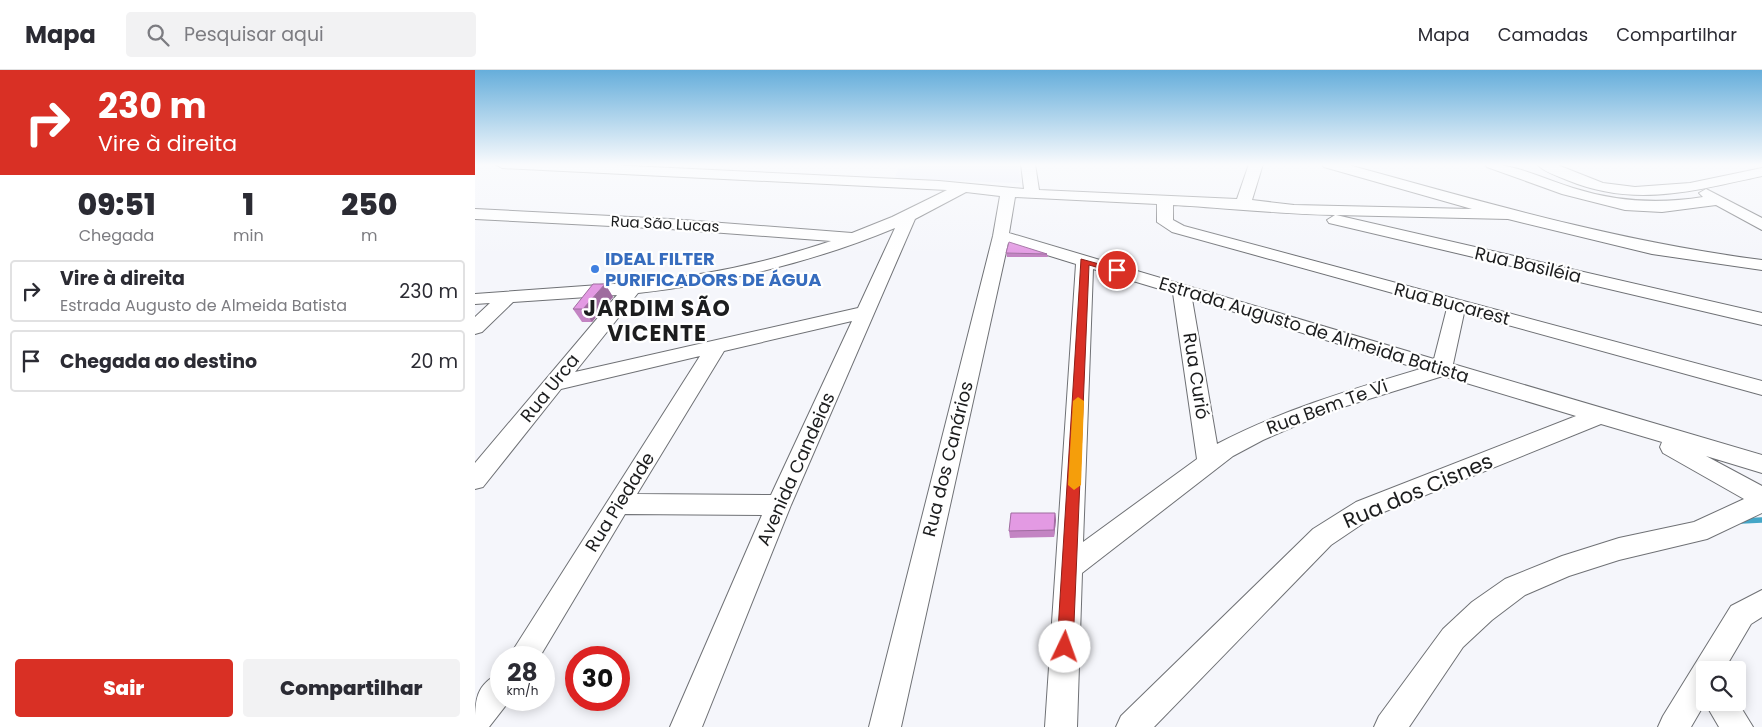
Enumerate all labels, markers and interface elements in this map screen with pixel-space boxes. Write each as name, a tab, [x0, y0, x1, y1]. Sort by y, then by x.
search box	[126, 12, 476, 57]
text: Mapa	[25, 18, 96, 51]
icon: search	[144, 21, 172, 49]
text: Pesquisar aqui	[184, 21, 324, 48]
text: Mapa	[1418, 22, 1470, 47]
text: Camadas	[1498, 22, 1588, 47]
text: Compartilhar	[1616, 22, 1737, 47]
text: 230 m	[98, 81, 206, 130]
icon: right	[15, 90, 80, 155]
text: Vire à direita	[98, 128, 237, 159]
text: 09:51	[77, 183, 156, 226]
text: 1	[243, 183, 254, 226]
text: 250	[341, 183, 398, 226]
street label: Rua São Lucas	[610, 210, 720, 237]
text: Chegada	[79, 224, 154, 247]
text: min	[233, 224, 264, 247]
text: m	[361, 224, 378, 247]
street label: Rua Basiléia	[1472, 240, 1584, 289]
place label: IDEAL FILTER PURIFICADORS DE ÁGUA	[605, 246, 822, 292]
pin	[1096, 249, 1138, 291]
icon: arrive	[1103, 256, 1131, 284]
marker: IDEAL FILTER PURIFICADORS DE ÁGUA	[589, 263, 601, 275]
text: Vire à direita	[60, 265, 185, 292]
street label: Estrada Augusto de Almeida Batista	[1156, 270, 1472, 389]
street label: Rua Bucarest	[1391, 276, 1513, 331]
icon: right	[17, 277, 45, 305]
text: 230 m	[399, 278, 458, 305]
district label: JARDIM SÃO VICENTE	[583, 293, 731, 349]
text: Estrada Augusto de Almeida Batista	[60, 294, 347, 317]
street label: Rua Curió	[1177, 331, 1216, 421]
icon: arrive	[17, 347, 45, 375]
text: Chegada ao destino	[60, 348, 257, 375]
text: 20 m	[410, 348, 458, 375]
street label: Rua Urca	[514, 348, 585, 427]
street label: Rua Bem Te Vi	[1263, 373, 1391, 440]
street label: Rua dos Canários	[916, 379, 979, 539]
street label: Avenida Candeias	[750, 388, 841, 549]
street label: Rua dos Cisnes	[1339, 446, 1497, 535]
street label: Rua Piedade	[579, 447, 660, 556]
position arrow	[1038, 620, 1090, 672]
speed limit sign: 30	[565, 646, 630, 711]
text: 28	[507, 655, 538, 690]
button: Sair	[15, 659, 233, 717]
button: Compartilhar	[243, 659, 460, 717]
map controls	[1696, 661, 1746, 711]
button: search	[1696, 661, 1746, 711]
text: km/h	[507, 682, 538, 699]

